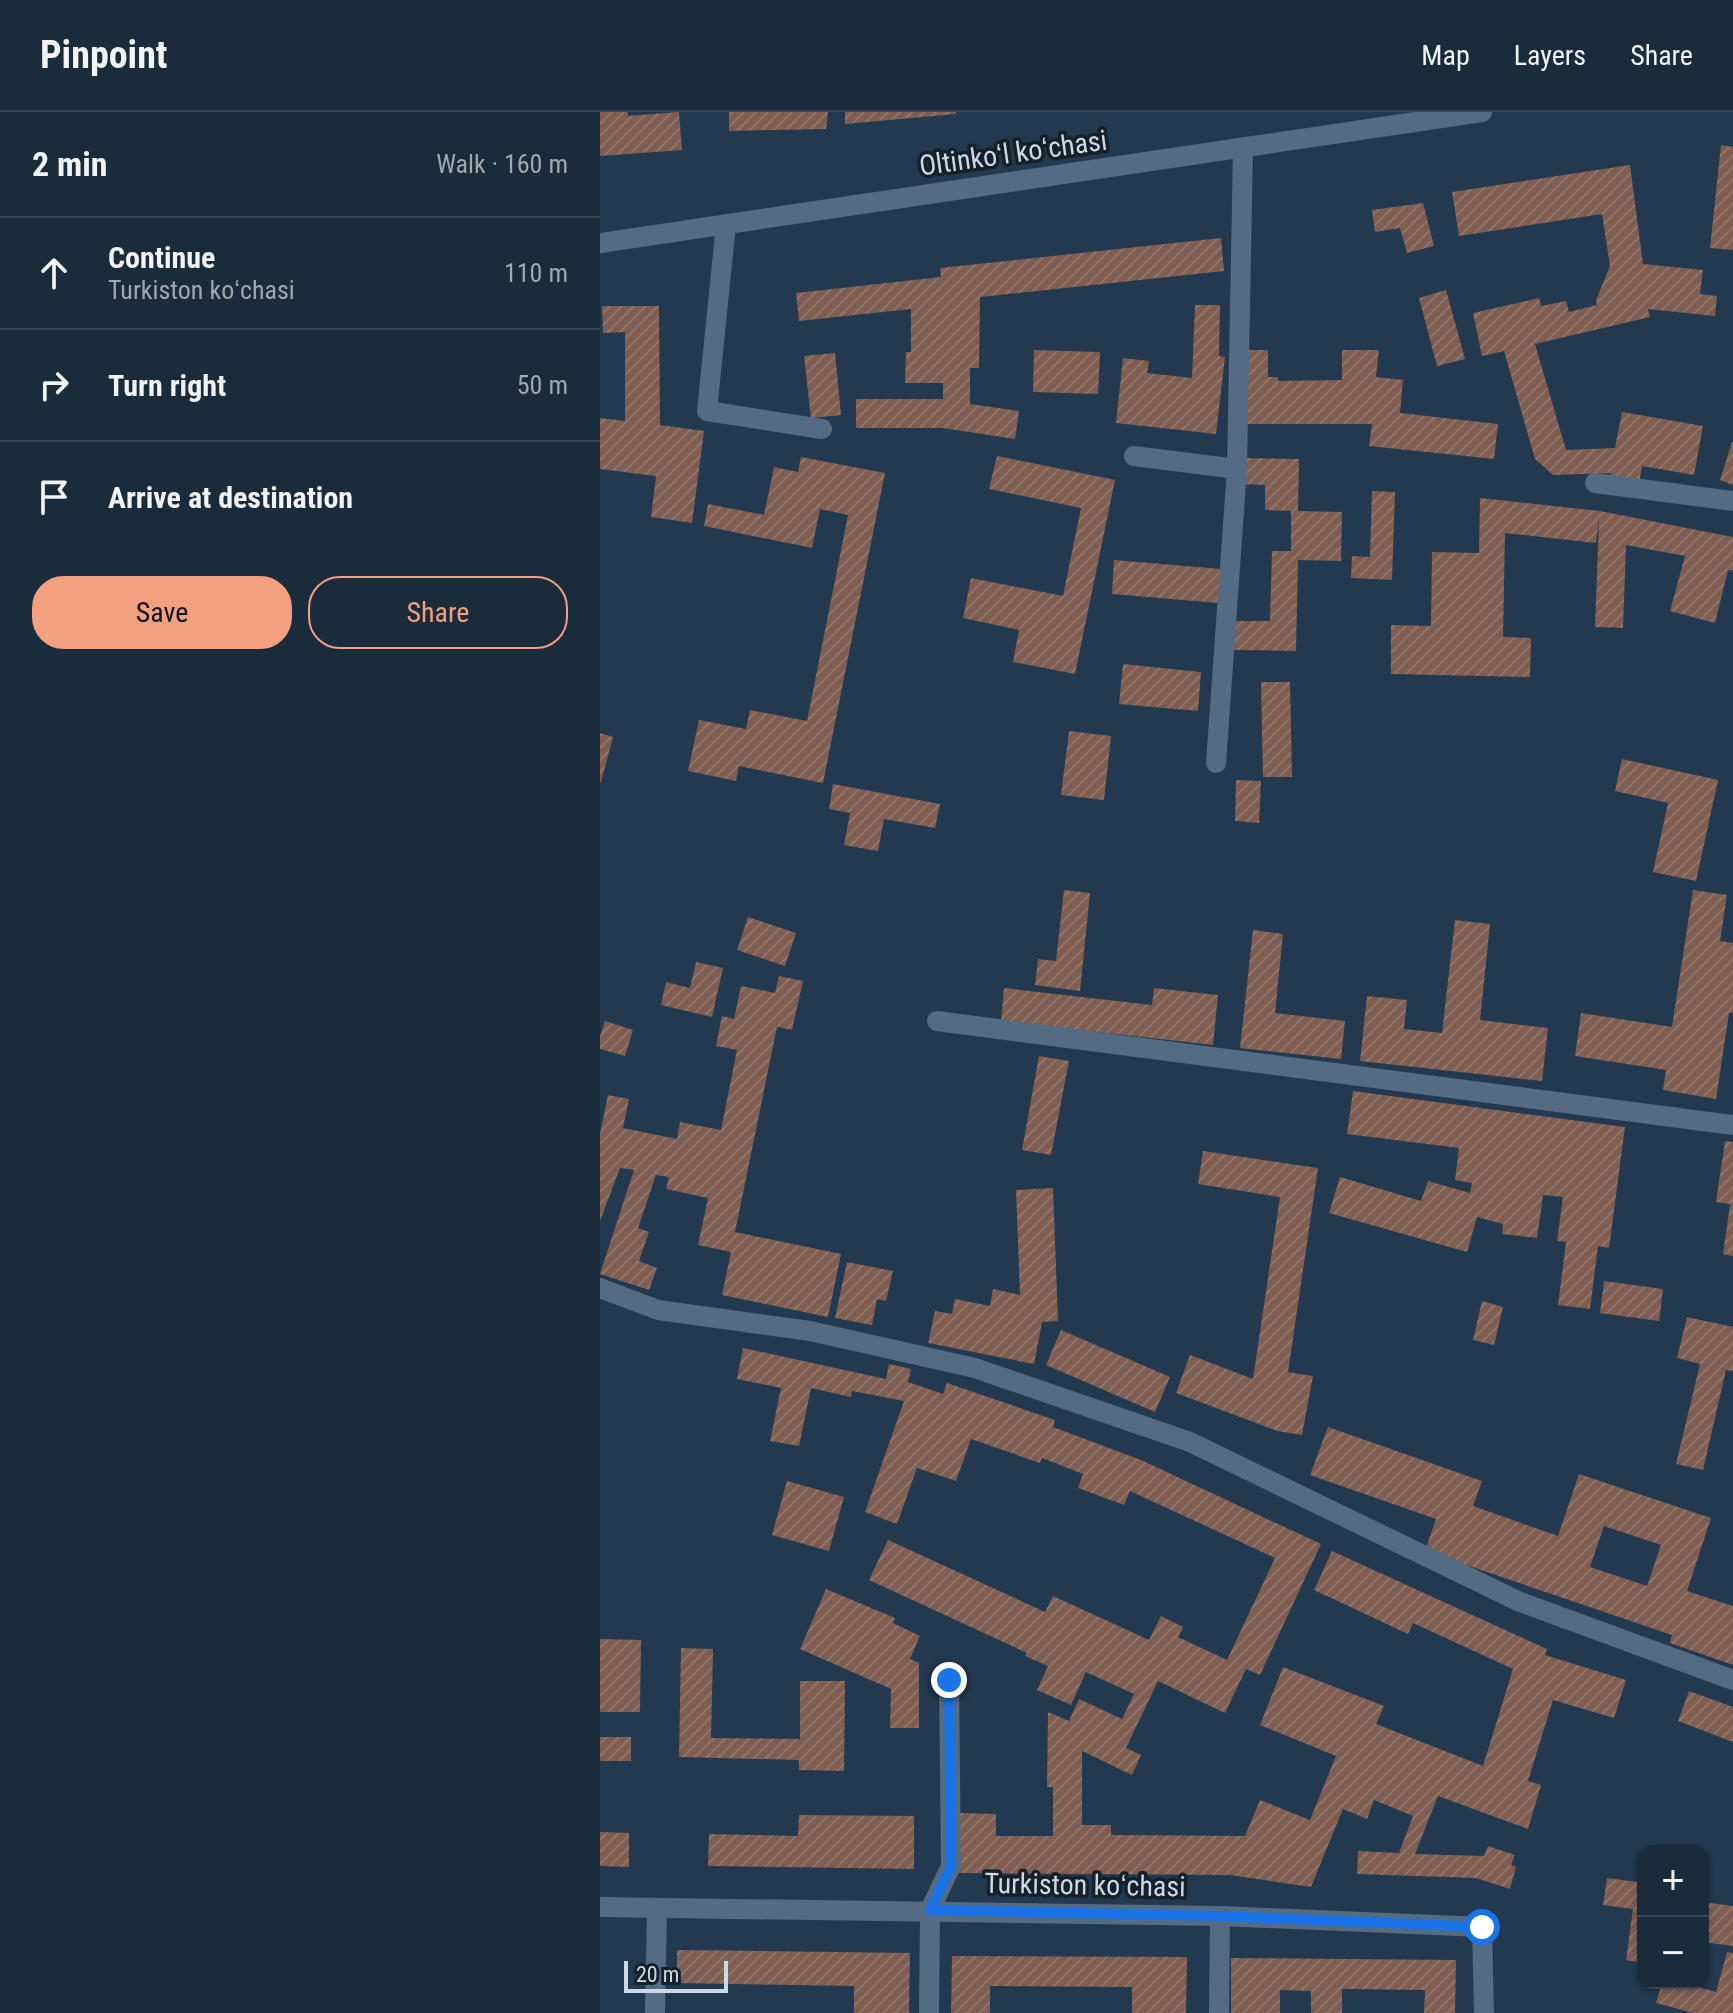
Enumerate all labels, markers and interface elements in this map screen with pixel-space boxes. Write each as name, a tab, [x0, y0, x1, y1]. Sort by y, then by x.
text: Pinpoint	[40, 33, 168, 77]
text: Map	[1421, 39, 1470, 72]
text: Layers	[1514, 39, 1586, 72]
text: Share	[1630, 39, 1693, 72]
street label: Oltinkoʻl koʻchasi	[917, 123, 1109, 183]
text: 2 min	[32, 144, 108, 184]
text: Walk · 160 m	[436, 149, 568, 179]
text: Continue	[108, 240, 215, 275]
icon: ahead	[32, 251, 76, 295]
text: 110 m	[504, 258, 568, 288]
text: Turkiston koʻchasi	[108, 275, 295, 305]
icon: right	[32, 363, 76, 407]
text: Turn right	[108, 368, 226, 403]
text: 50 m	[517, 370, 568, 400]
icon: arrive	[32, 475, 76, 519]
text: Arrive at destination	[108, 480, 353, 515]
button: Save	[32, 576, 292, 649]
button: Share	[308, 576, 568, 649]
route end	[931, 1662, 967, 1698]
map controls	[1637, 1845, 1709, 1989]
button: +	[1637, 1845, 1709, 1917]
street label: Turkiston koʻchasi	[984, 1867, 1186, 1903]
route start	[1464, 1909, 1500, 1945]
button: −	[1637, 1917, 1709, 1989]
scale bar	[624, 1957, 728, 1993]
text: 20 m	[636, 1962, 679, 1987]

